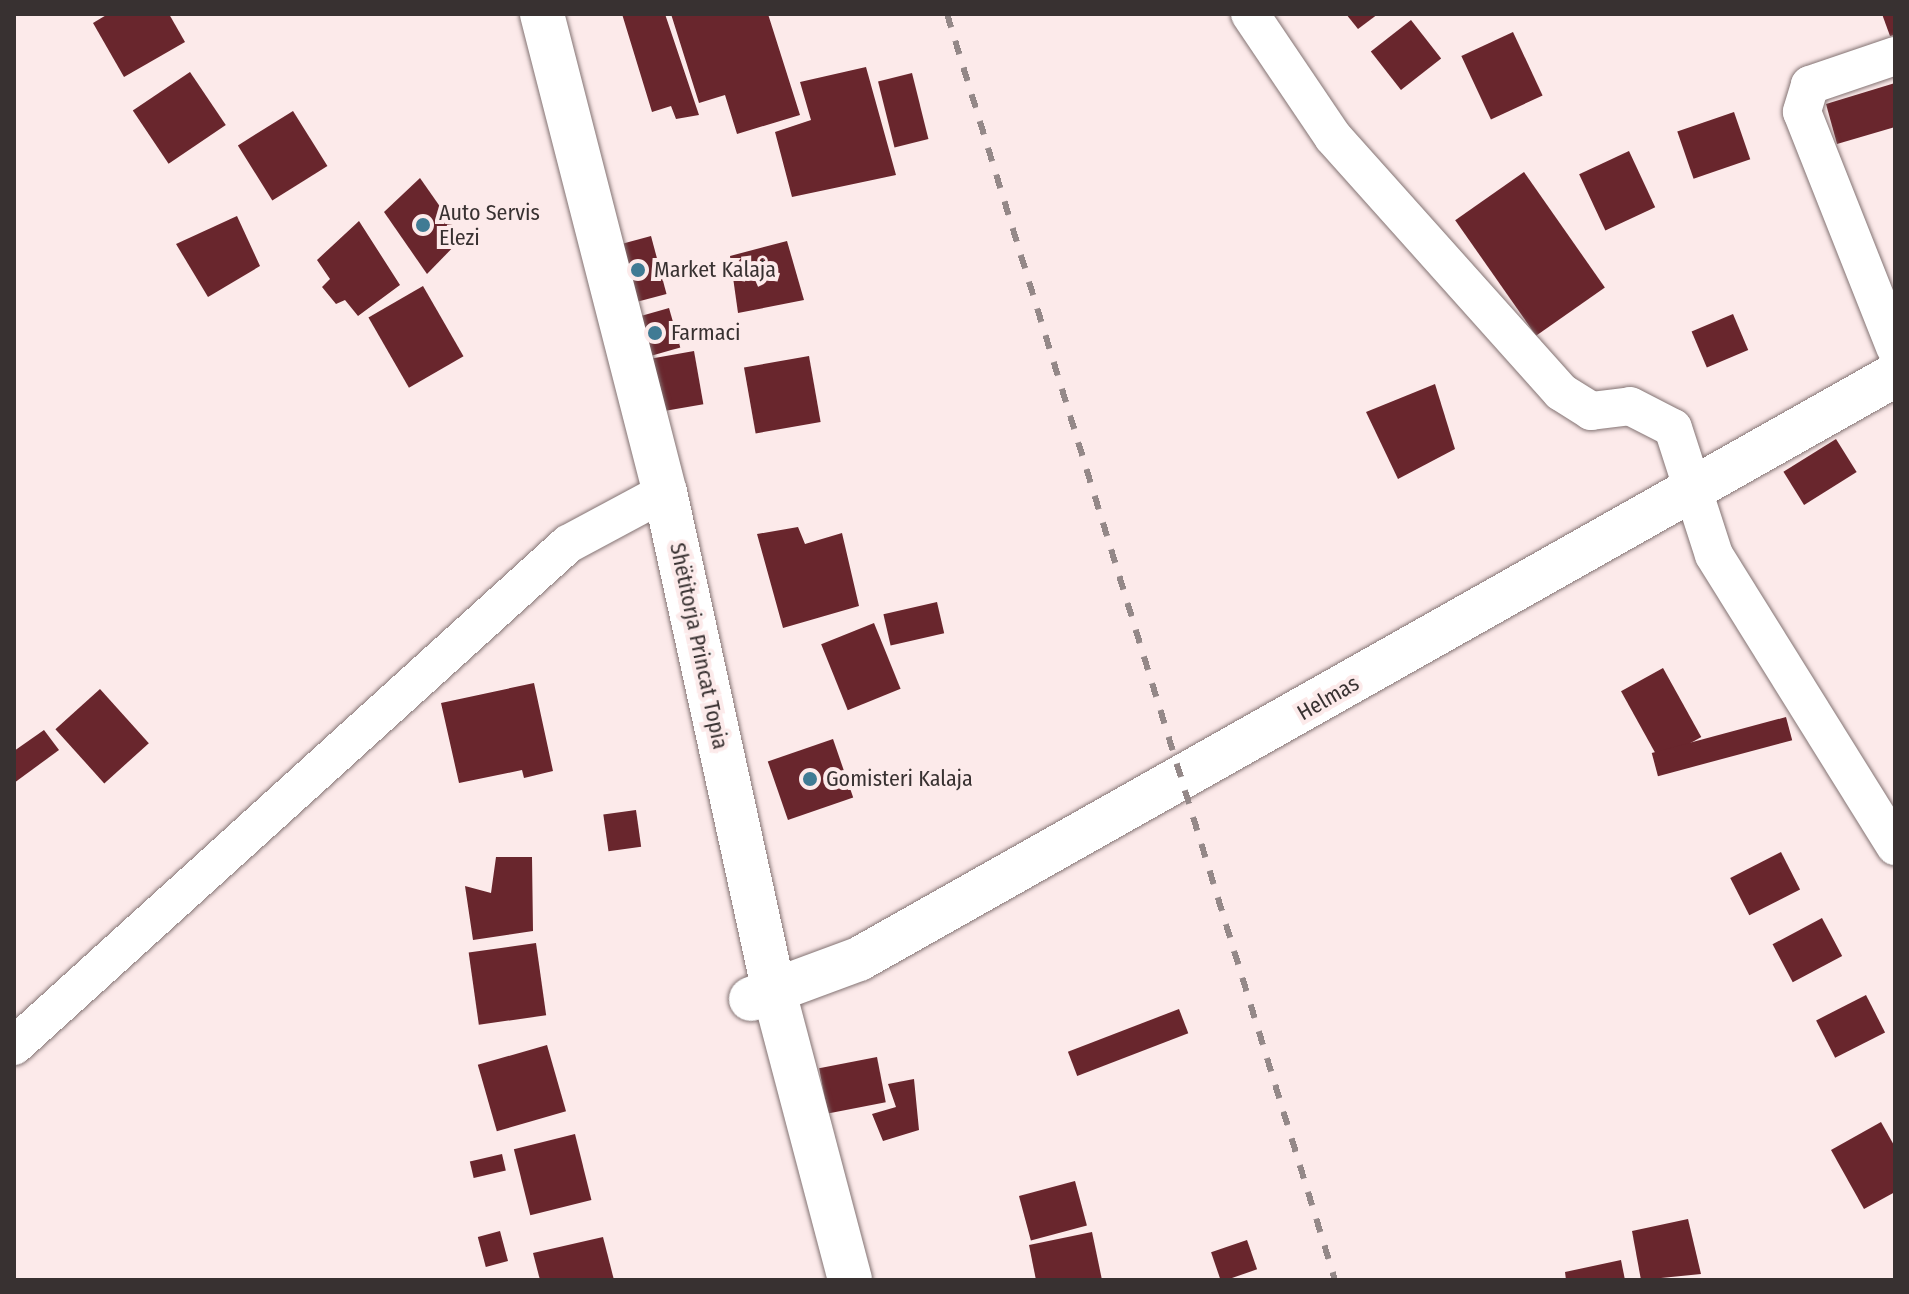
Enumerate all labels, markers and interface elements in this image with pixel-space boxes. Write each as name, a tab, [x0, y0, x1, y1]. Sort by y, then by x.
place label: Auto Servis Elezi	[439, 199, 540, 250]
marker: Auto Servis Elezi	[414, 216, 432, 234]
place label: Market Kalaja	[654, 257, 776, 283]
marker: Market Kalaja	[629, 261, 647, 279]
place label: Farmaci	[671, 320, 740, 346]
marker: Farmaci	[646, 324, 664, 342]
street label: Shëtitorja Princat Topia	[664, 540, 734, 752]
street label: Helmas	[1292, 670, 1364, 726]
place label: Gomisteri Kalaja	[826, 766, 973, 792]
marker: Gomisteri Kalaja	[801, 770, 819, 788]

